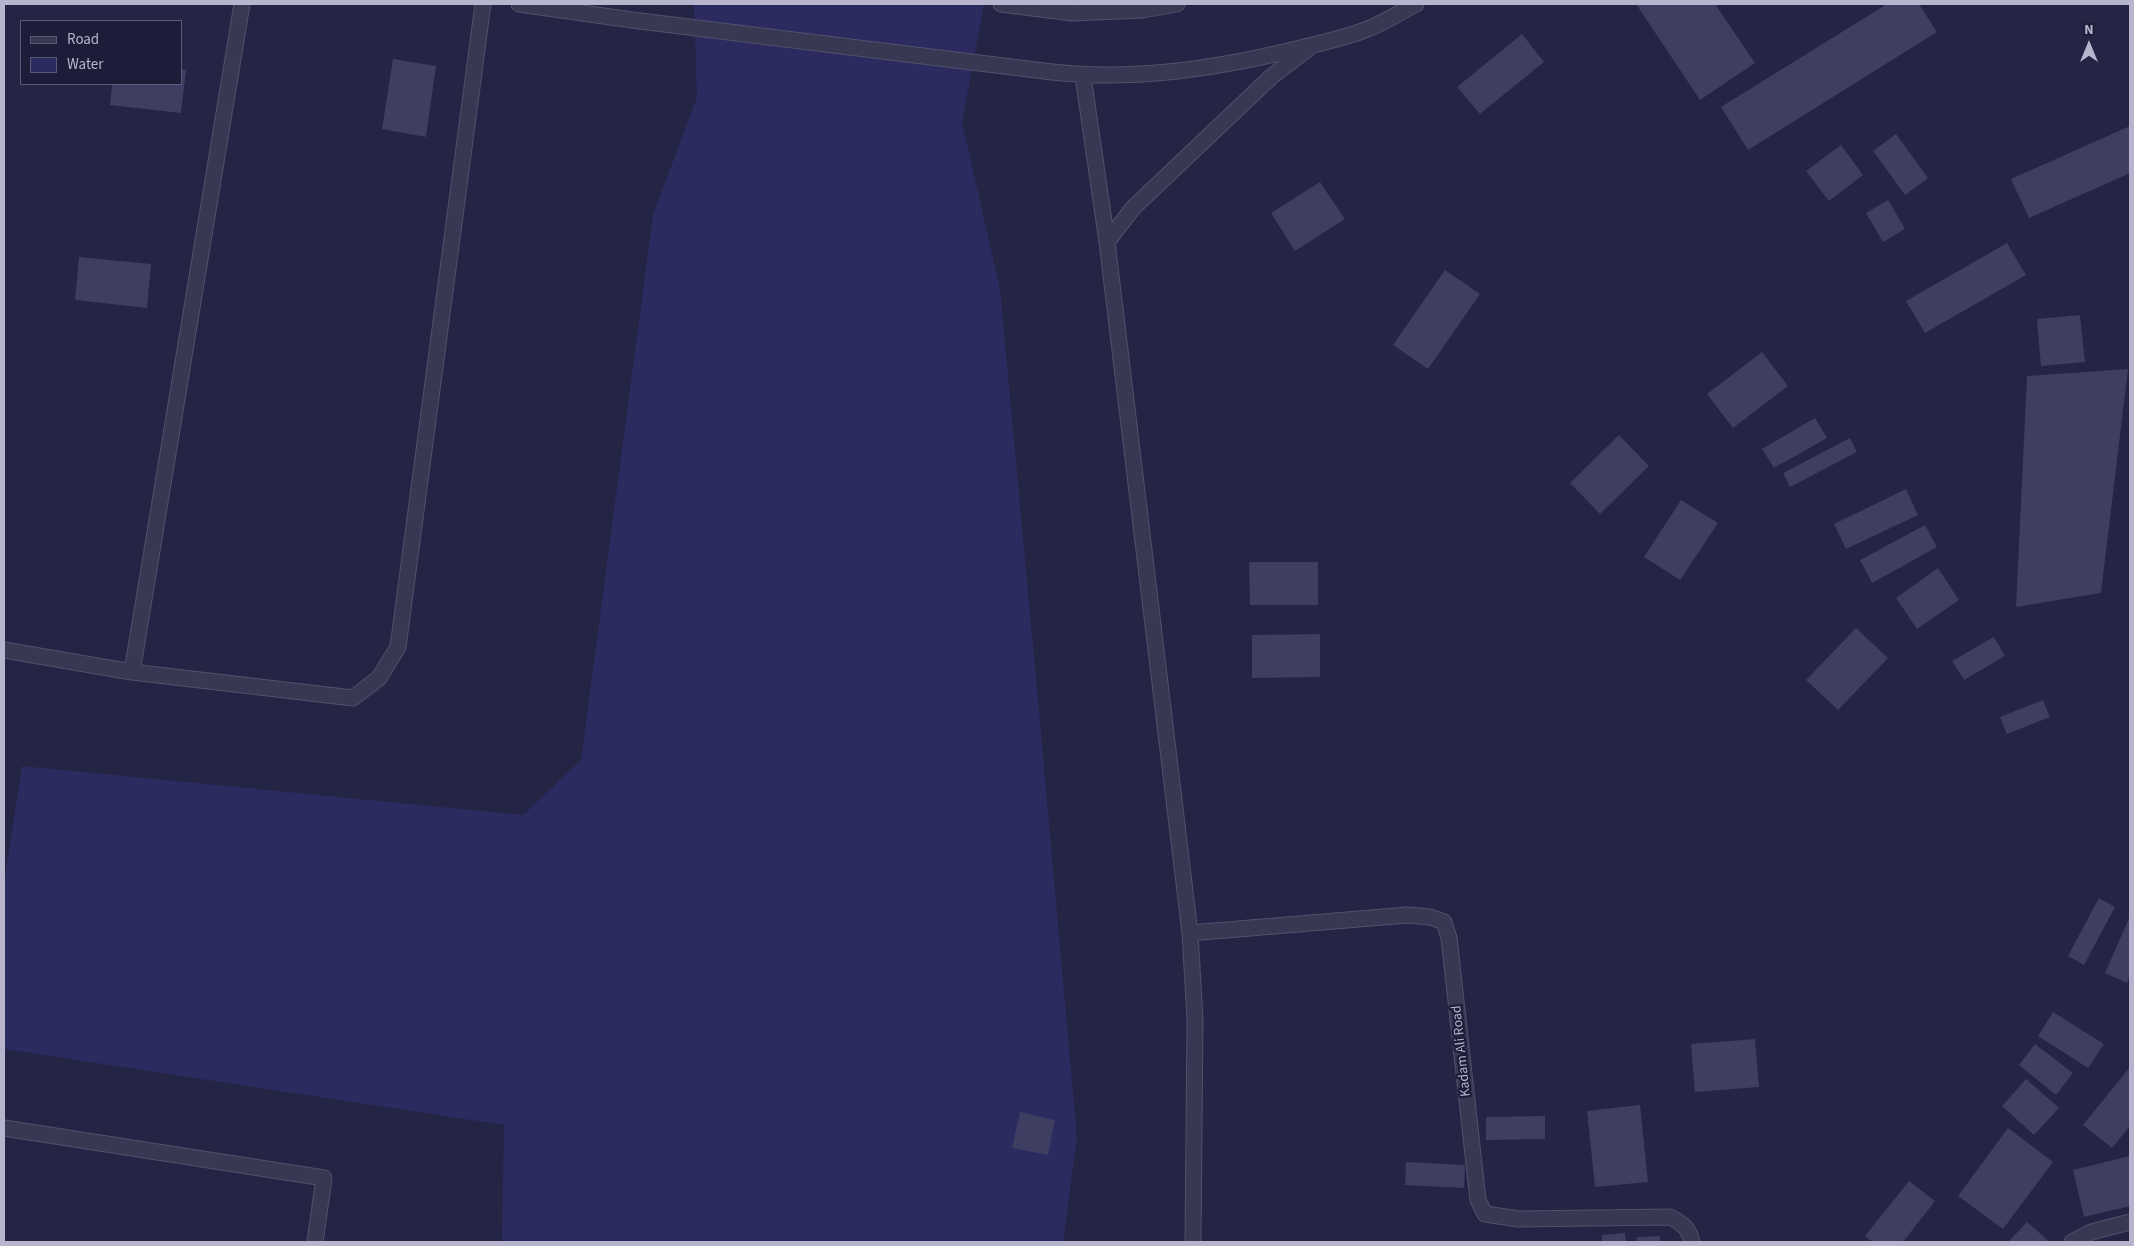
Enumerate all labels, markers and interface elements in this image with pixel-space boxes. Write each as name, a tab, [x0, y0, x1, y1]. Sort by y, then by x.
legend	[20, 20, 182, 85]
north arrow	[2064, 20, 2114, 70]
text: N	[2084, 20, 2094, 40]
text: Road	[67, 29, 99, 50]
text: Water	[67, 54, 103, 75]
street label: Kadam Ali Road	[1449, 1004, 1475, 1098]

